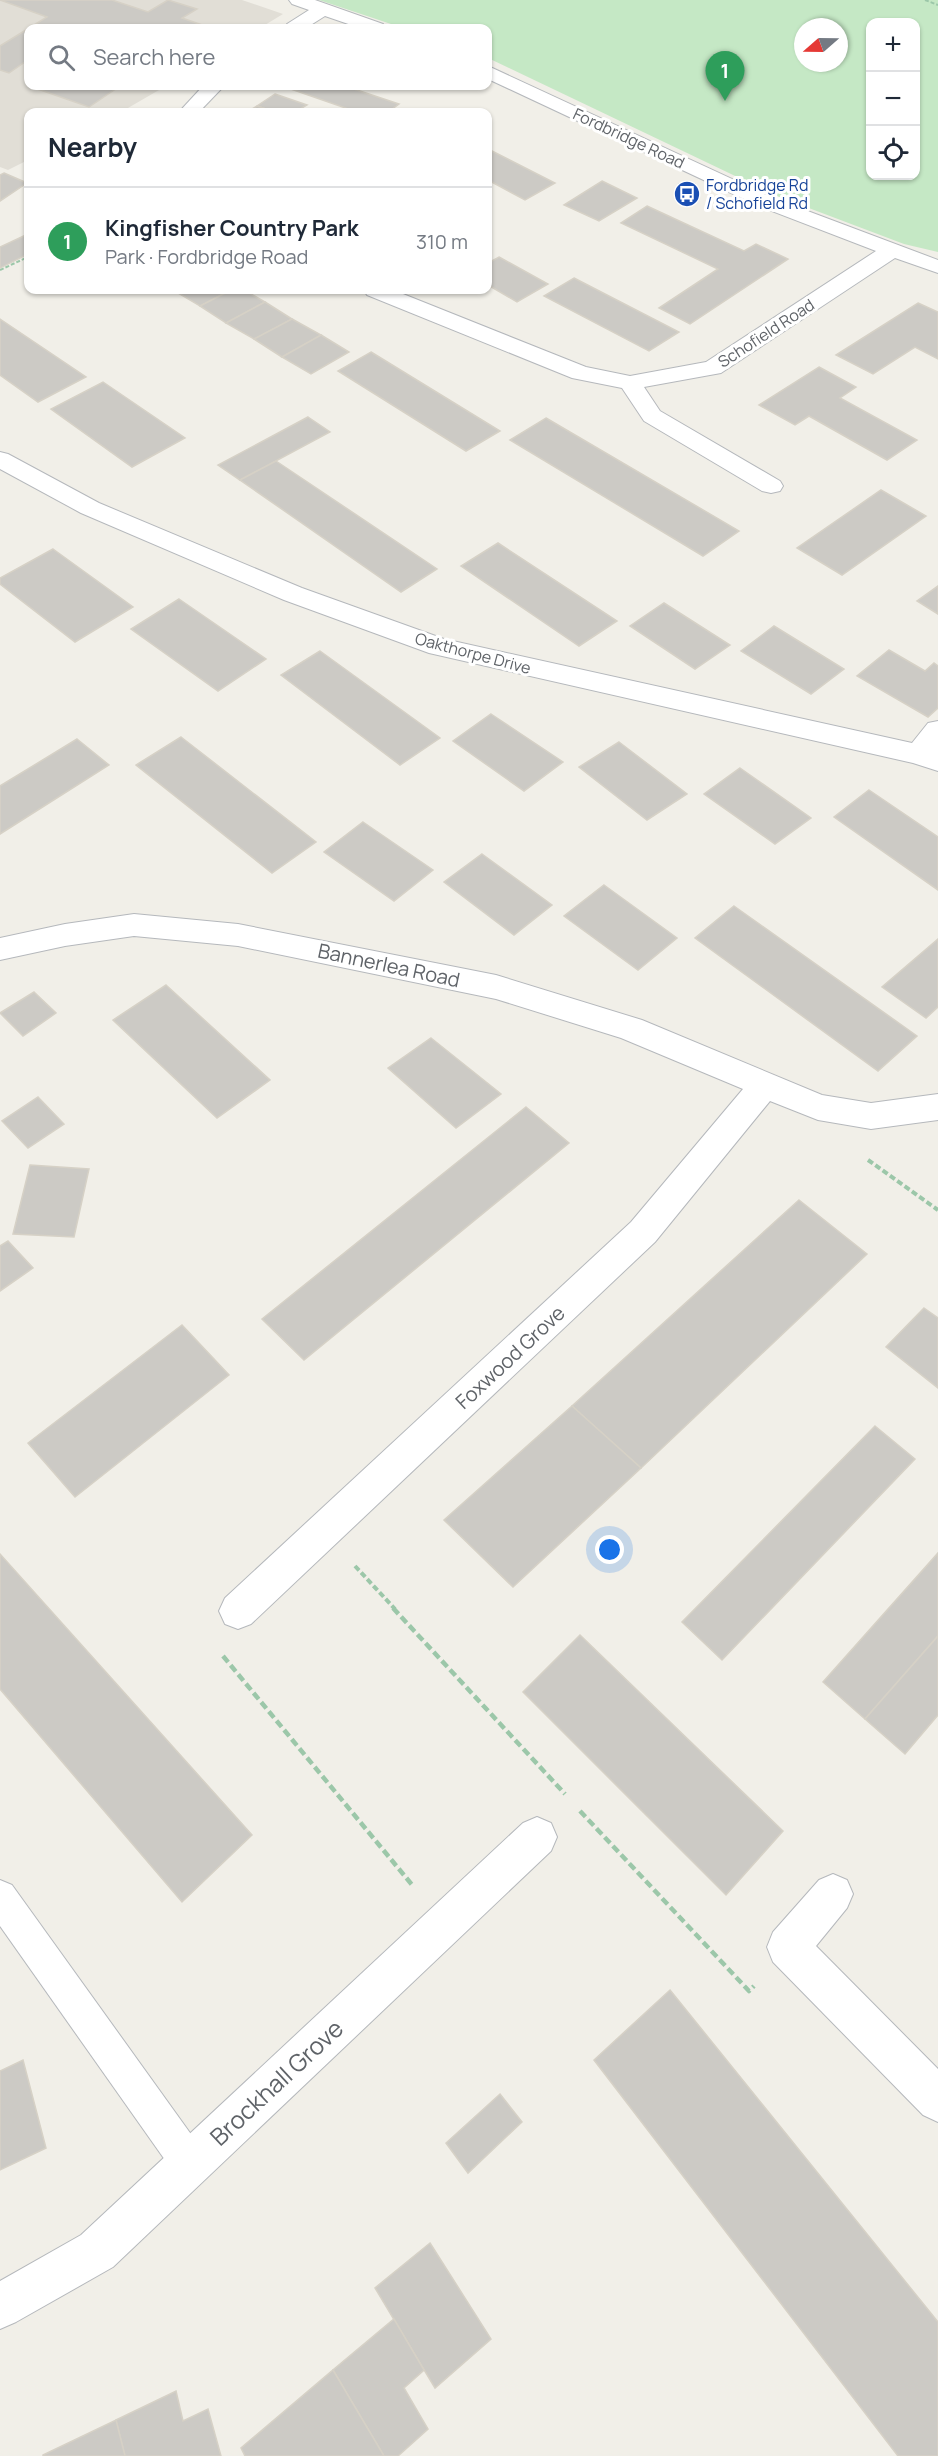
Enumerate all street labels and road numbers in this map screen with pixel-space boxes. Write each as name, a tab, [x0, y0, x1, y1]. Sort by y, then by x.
street label: Fordbridge Road	[570, 103, 688, 173]
street label: Schofield Road	[713, 294, 819, 372]
street label: Oakthorpe Drive	[413, 627, 533, 679]
street label: Bannerlea Road	[315, 937, 463, 993]
street label: Foxwood Grove	[450, 1299, 570, 1415]
street label: Brockhall Grove	[202, 2012, 350, 2152]

